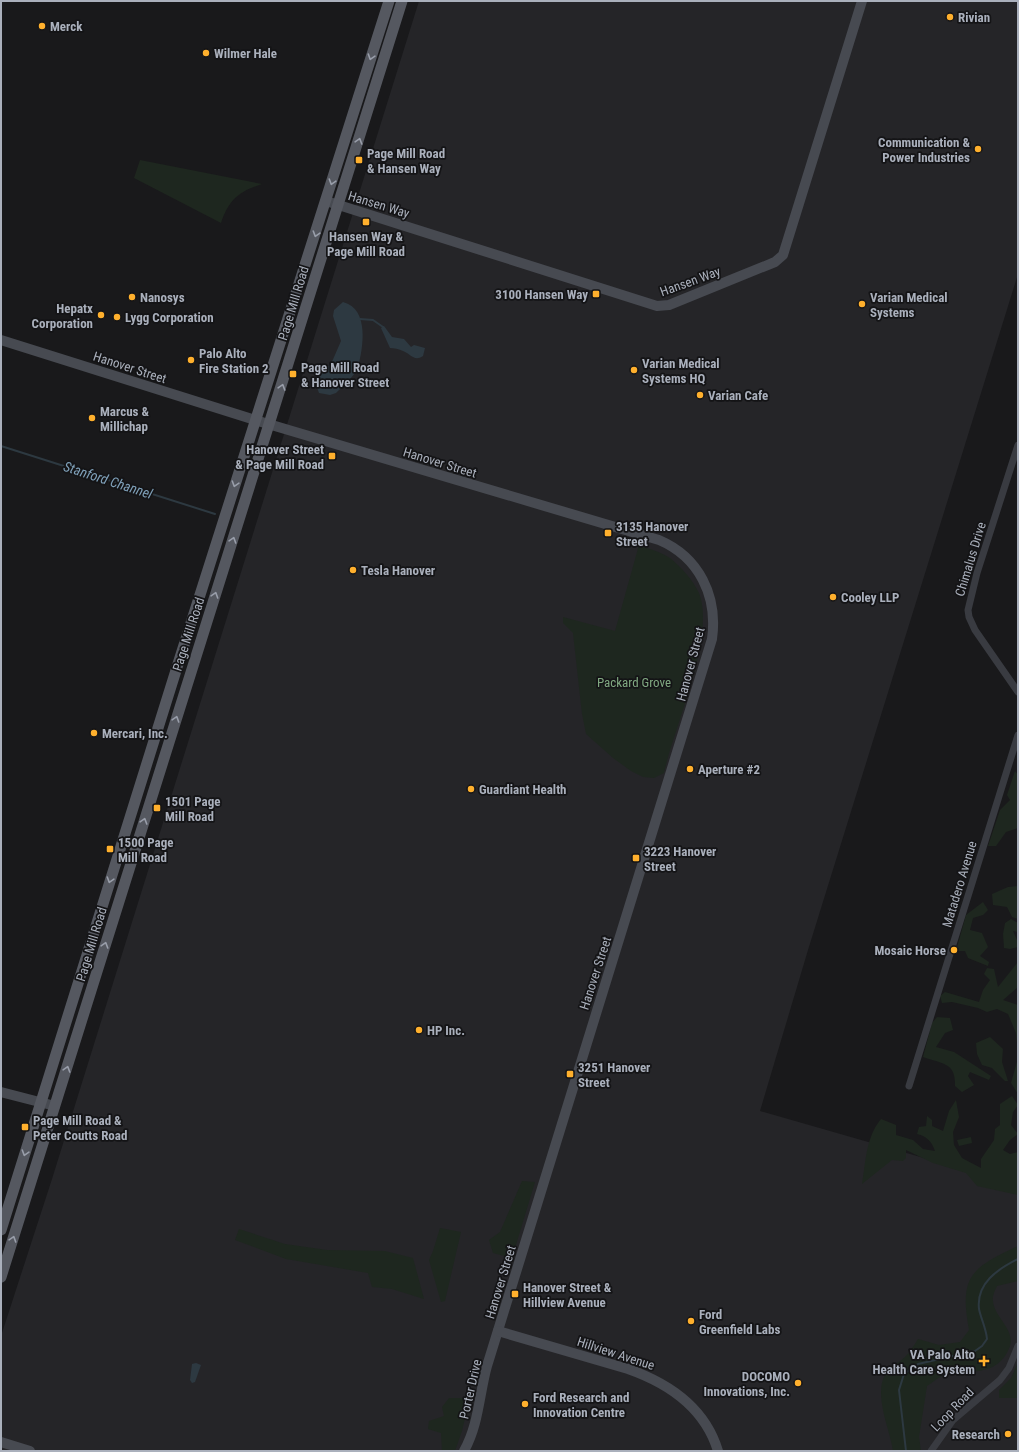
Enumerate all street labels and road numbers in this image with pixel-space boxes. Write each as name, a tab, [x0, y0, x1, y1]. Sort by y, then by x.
street label: Hansen Way	[346, 188, 412, 221]
street label: Hansen Way	[658, 263, 723, 299]
street label: Page Mill Road	[275, 264, 312, 342]
street label: Hanover Street	[91, 349, 168, 386]
street label: Hanover Street	[401, 444, 479, 481]
street label: Chimalus Drive	[952, 520, 989, 598]
street label: Page Mill Road	[169, 595, 207, 673]
street label: Hanover Street	[673, 625, 708, 703]
street label: Matadero Avenue	[939, 839, 980, 929]
street label: Page Mill Road	[73, 905, 110, 983]
street label: Hanover Street	[577, 935, 614, 1012]
street label: Hanover Street	[482, 1243, 519, 1321]
street label: Hillview Avenue	[575, 1334, 656, 1373]
street label: Porter Drive	[456, 1358, 485, 1420]
street label: Loop Road	[928, 1384, 977, 1434]

